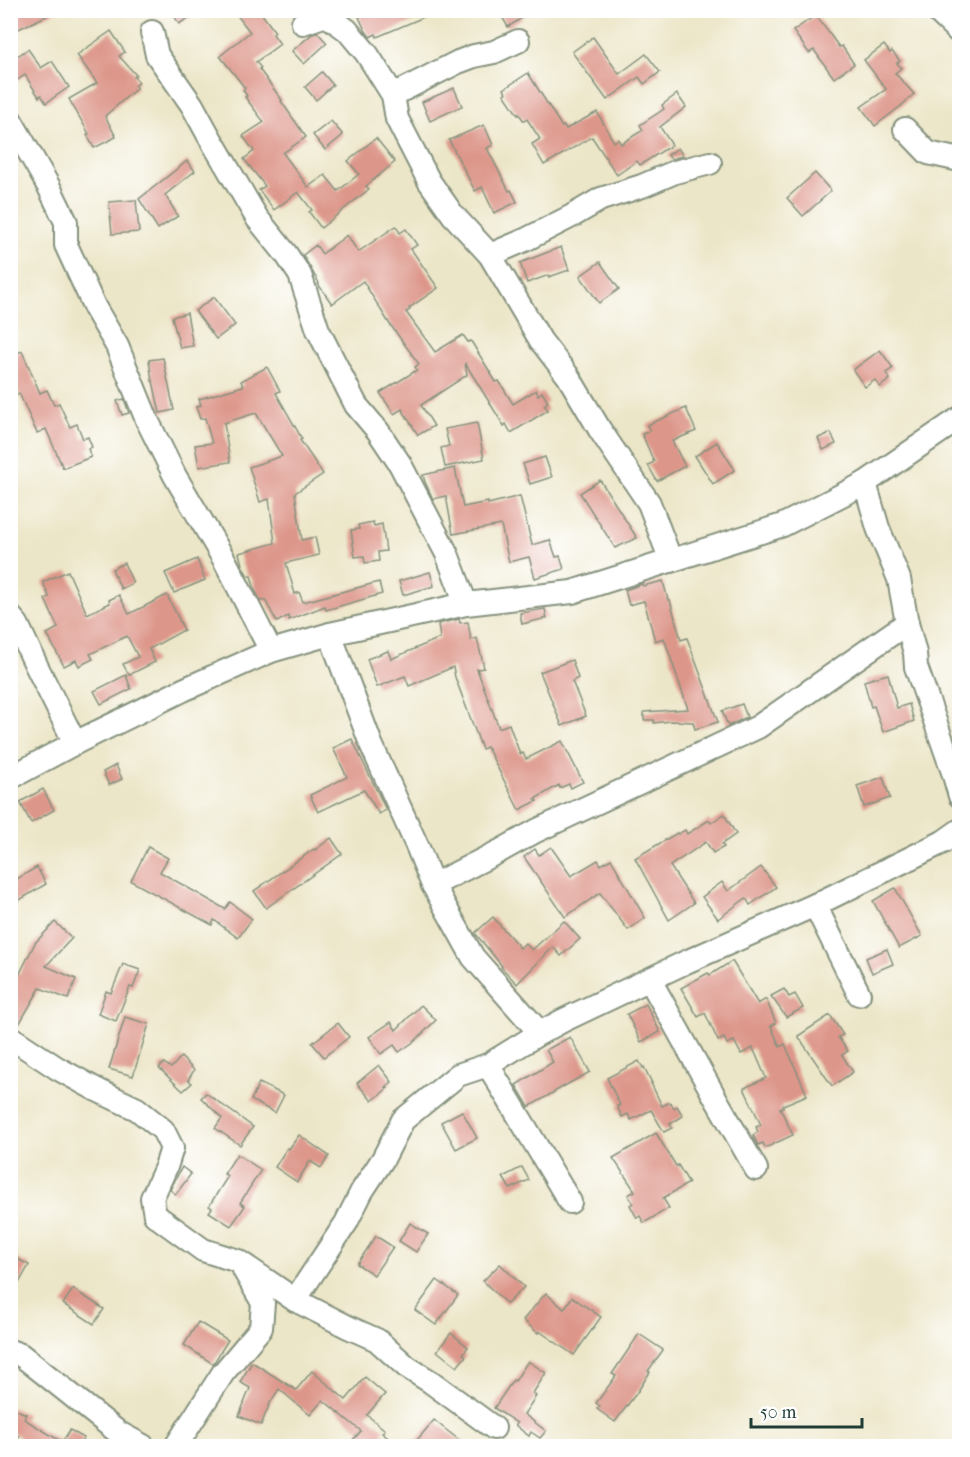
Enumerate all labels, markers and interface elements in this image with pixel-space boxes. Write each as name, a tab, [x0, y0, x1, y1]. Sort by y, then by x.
scale bar	[751, 1391, 862, 1429]
text: 50 m	[760, 1402, 797, 1423]

